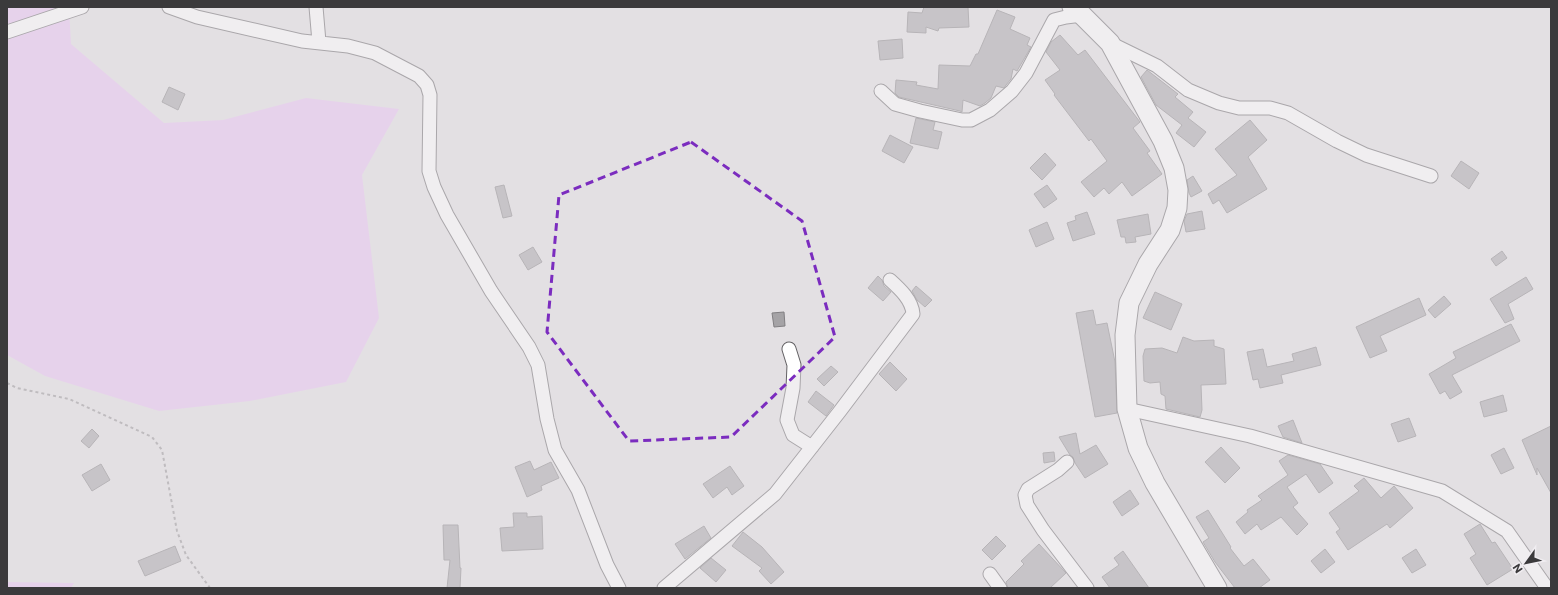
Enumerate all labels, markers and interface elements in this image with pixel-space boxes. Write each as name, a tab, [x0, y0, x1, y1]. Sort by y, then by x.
north arrow	[1506, 543, 1546, 583]
text: N	[1509, 562, 1525, 576]

